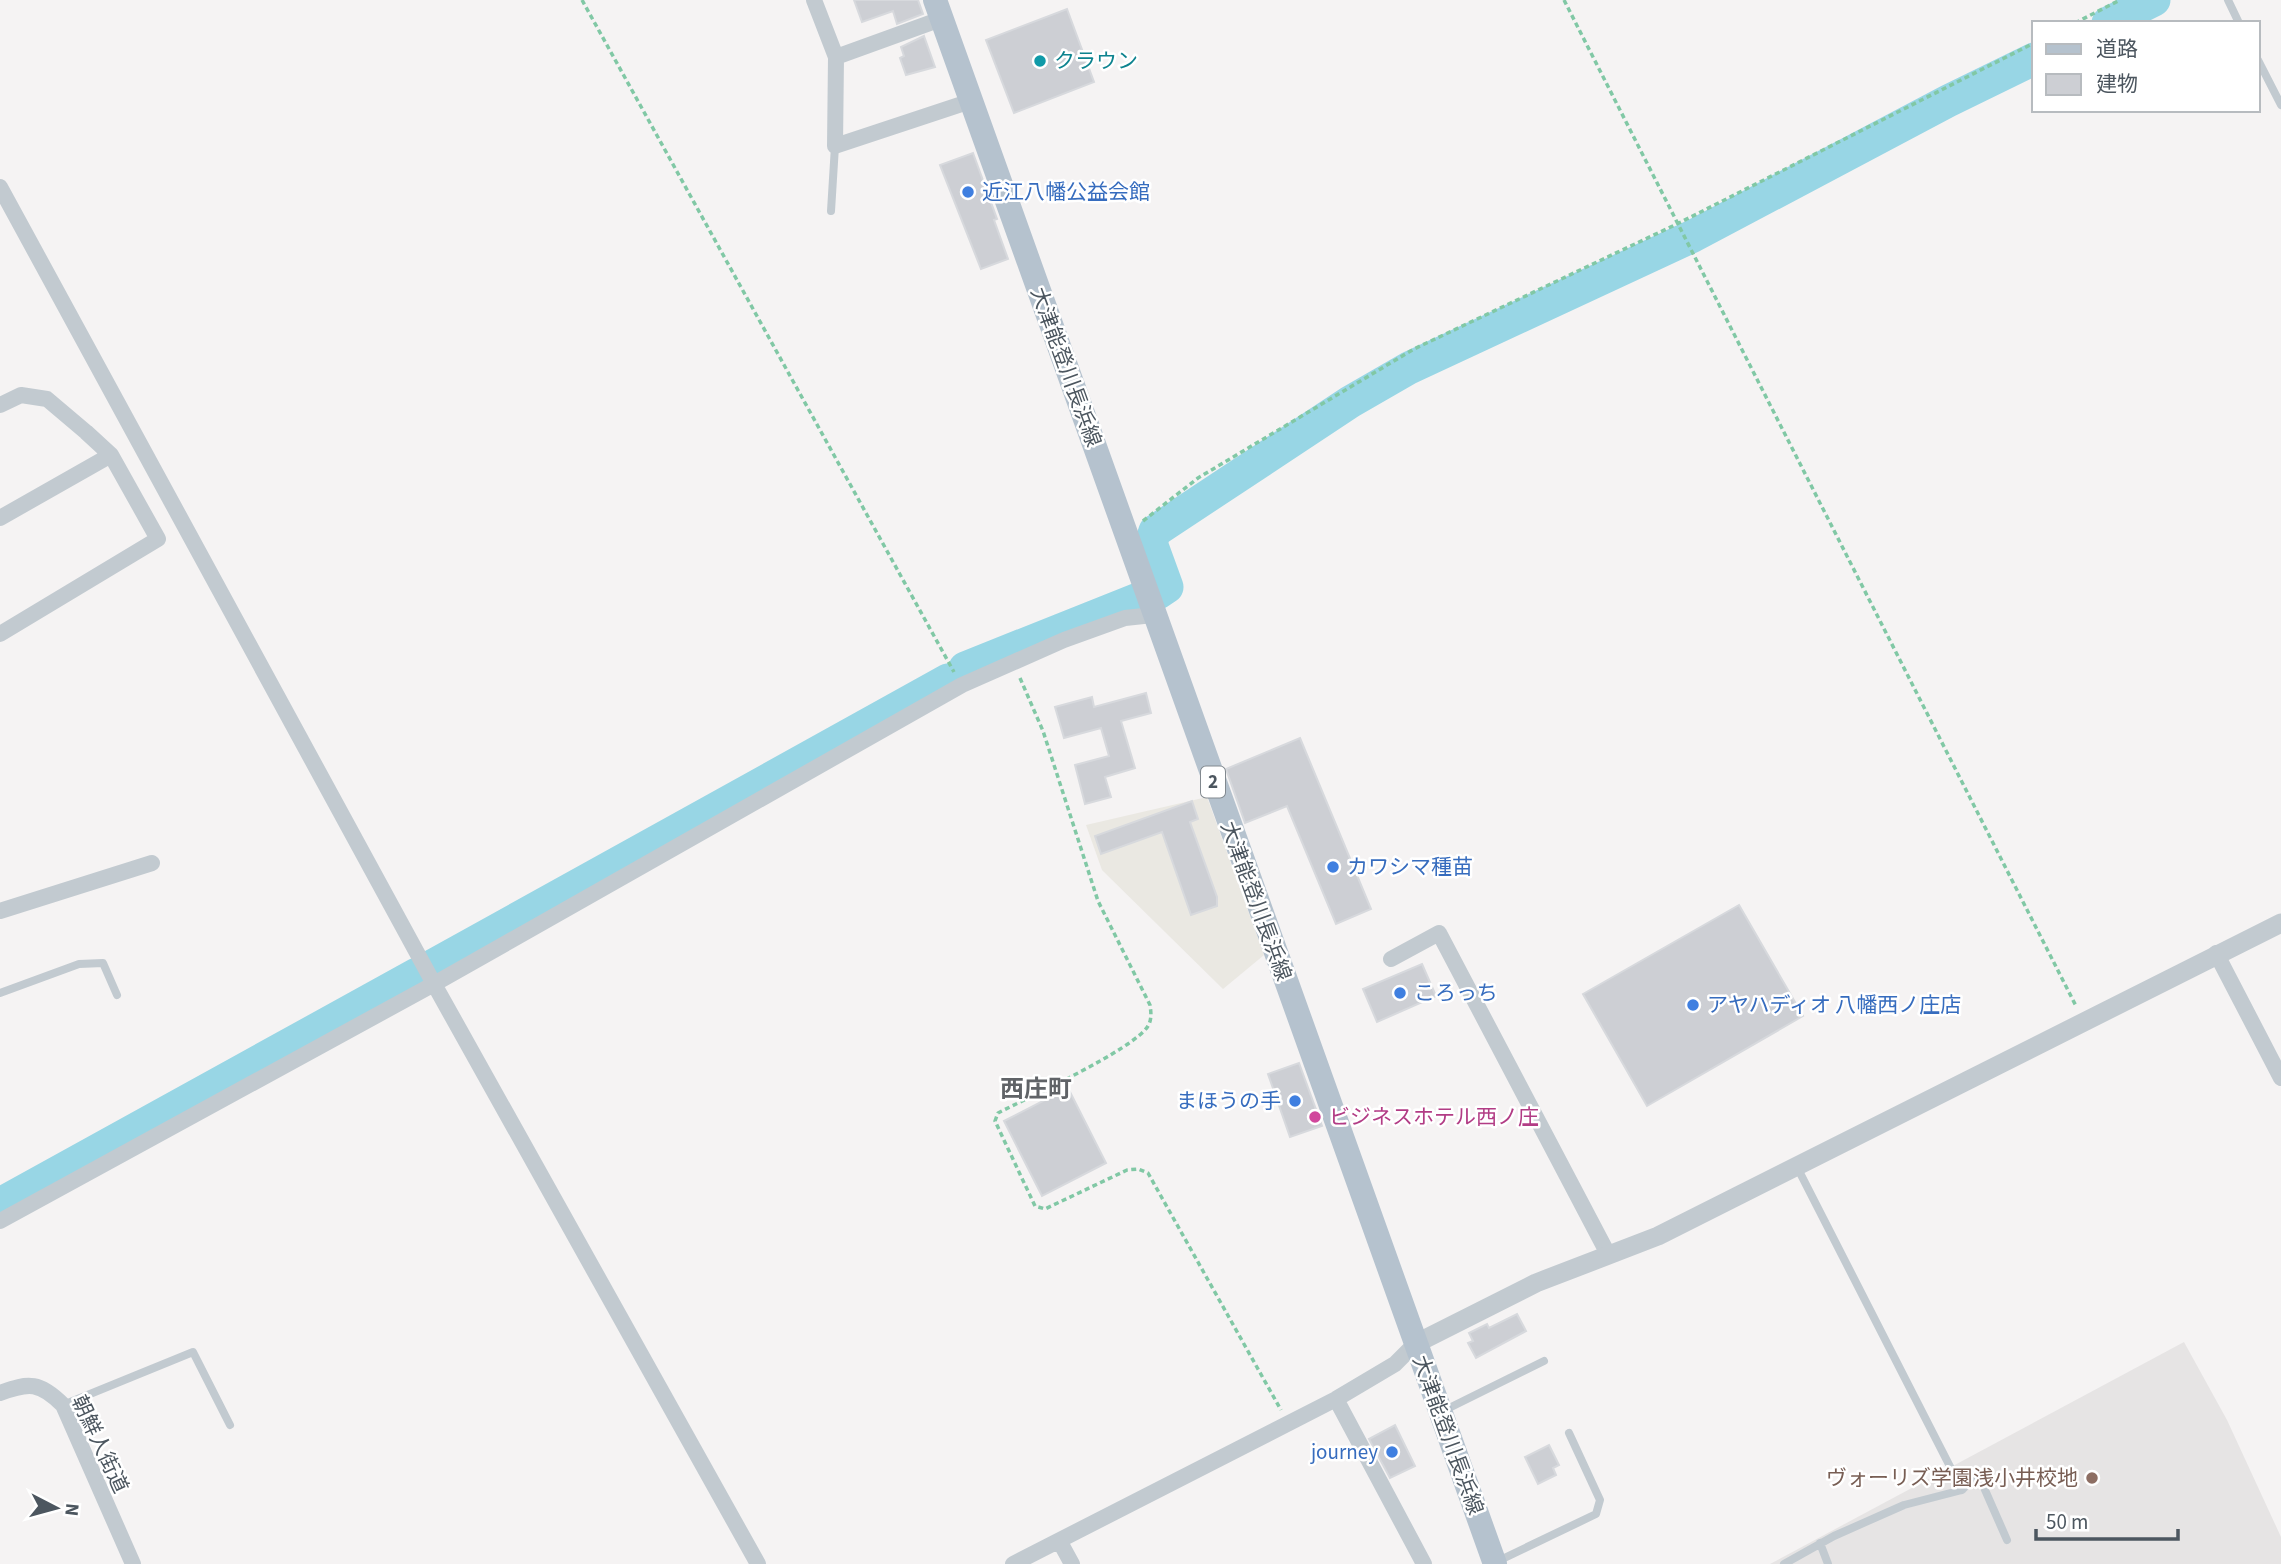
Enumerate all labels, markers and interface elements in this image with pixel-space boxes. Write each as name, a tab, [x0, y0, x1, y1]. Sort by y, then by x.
legend	[2032, 21, 2260, 112]
text: 道路	[2096, 34, 2138, 64]
place label: クラウン	[1054, 46, 1138, 76]
marker: クラウン	[1032, 53, 1048, 69]
text: 建物	[2096, 69, 2138, 99]
place label: 近江八幡公益会館	[982, 177, 1150, 207]
marker: 近江八幡公益会館	[960, 184, 976, 200]
street label: 大津能登川長浜線	[1023, 283, 1109, 451]
road number: 2	[1201, 766, 1225, 797]
street label: 大津能登川長浜線	[1213, 817, 1299, 985]
place label: カワシマ種苗	[1347, 852, 1473, 882]
marker: カワシマ種苗	[1325, 859, 1341, 875]
place label: ころっち	[1414, 978, 1498, 1008]
marker: ころっち	[1392, 985, 1408, 1001]
place label: アヤハディオ 八幡西ノ庄店	[1707, 990, 1961, 1020]
marker: アヤハディオ 八幡西ノ庄店	[1685, 997, 1701, 1013]
district label: 西庄町	[1000, 1072, 1072, 1107]
place label: まほうの手	[1176, 1086, 1281, 1116]
marker: まほうの手	[1287, 1093, 1303, 1109]
place label: ビジネスホテル西ノ庄	[1329, 1102, 1539, 1132]
marker: ビジネスホテル西ノ庄	[1307, 1109, 1323, 1125]
street label: 大津能登川長浜線	[1405, 1351, 1491, 1519]
street label: 朝鮮人街道	[64, 1390, 136, 1498]
place label: journey	[1310, 1437, 1378, 1467]
marker: journey	[1384, 1444, 1400, 1460]
place label: ヴォーリズ学園浅小井校地	[1826, 1463, 2078, 1493]
marker: ヴォーリズ学園浅小井校地	[2084, 1470, 2100, 1486]
north arrow	[21, 1473, 91, 1543]
scale bar	[2036, 1498, 2178, 1542]
text: N	[57, 1502, 86, 1517]
text: 50 m	[2046, 1507, 2088, 1537]

